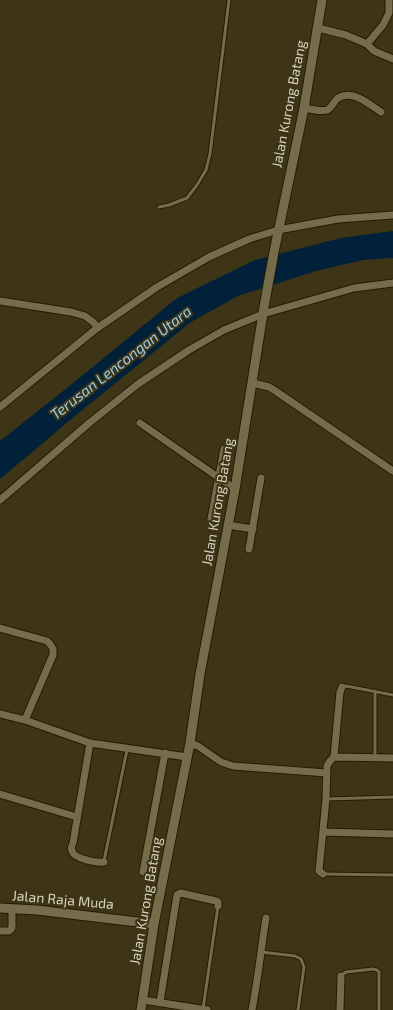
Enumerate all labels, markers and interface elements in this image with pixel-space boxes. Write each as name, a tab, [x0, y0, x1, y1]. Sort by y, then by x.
street label: Jalan Kurong Batang	[268, 39, 310, 169]
water label: Terusan Lencongan Utara	[47, 302, 195, 424]
street label: Jalan Kurong Batang	[198, 437, 238, 567]
street label: Jalan Kurong Batang	[126, 836, 166, 966]
street label: Jalan Raja Muda	[11, 887, 115, 913]

